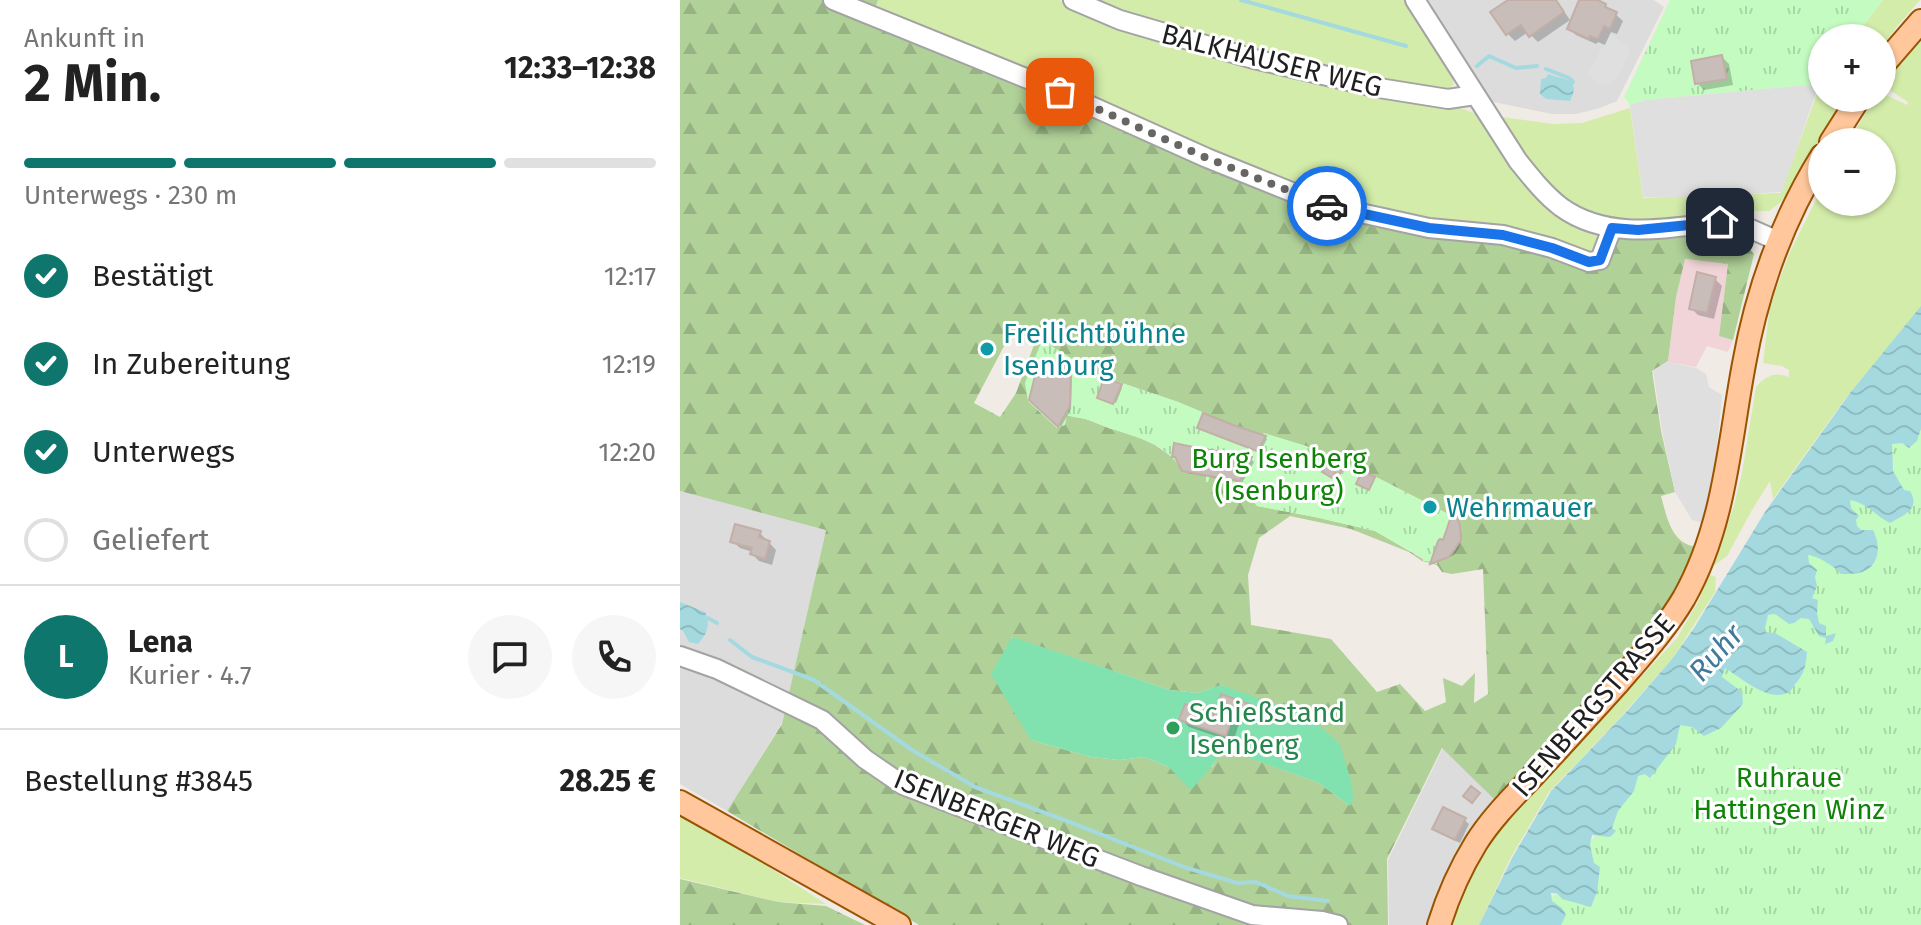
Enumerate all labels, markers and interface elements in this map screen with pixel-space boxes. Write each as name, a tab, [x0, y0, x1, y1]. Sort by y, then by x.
street label: BALKHAUSER WEG	[1158, 17, 1386, 104]
text: Ankunft in	[24, 23, 145, 54]
map controls	[1808, 24, 1896, 216]
button: +	[1808, 24, 1896, 112]
text: 12:33–12:38	[504, 50, 656, 86]
text: 2 Min.	[24, 52, 161, 115]
pin	[1026, 58, 1094, 126]
icon: bag	[1038, 70, 1082, 114]
button: −	[1808, 128, 1896, 216]
courier	[1287, 166, 1367, 246]
text: Unterwegs · 230 m	[24, 180, 237, 211]
icon: car	[1305, 184, 1349, 228]
pin	[1686, 188, 1754, 256]
icon: home	[1698, 200, 1742, 244]
icon: check	[24, 254, 68, 298]
text: Bestätigt	[92, 258, 213, 294]
text: 12:17	[604, 261, 656, 292]
place label: Freilichtbühne Isenburg	[1003, 317, 1186, 382]
marker: Freilichtbühne Isenburg	[978, 340, 996, 358]
icon: check	[24, 342, 68, 386]
text: In Zubereitung	[92, 346, 290, 382]
text: 12:19	[602, 349, 656, 380]
icon: check	[24, 430, 68, 474]
text: Unterwegs	[92, 434, 235, 470]
text: 12:20	[598, 437, 656, 468]
park label: Burg Isenberg (Isenburg)	[1191, 442, 1367, 507]
place label: Wehrmauer	[1446, 491, 1593, 524]
marker: Wehrmauer	[1421, 498, 1439, 516]
text: Geliefert	[92, 522, 209, 558]
street label: ISENBERGSTRASSE	[1505, 607, 1682, 803]
button: chat	[468, 615, 552, 699]
button: phone	[572, 615, 656, 699]
water label: Ruhr	[1681, 616, 1752, 689]
text: Lena	[128, 624, 193, 660]
text: L	[58, 639, 74, 675]
text: Kurier · 4.7	[128, 660, 251, 691]
place label: Schießstand Isenberg	[1189, 696, 1345, 761]
marker: Schießstand Isenberg	[1164, 719, 1182, 737]
park label: Ruhraue Hattingen Winz	[1693, 761, 1885, 826]
street label: ISENBERGER WEG	[889, 762, 1104, 875]
text: Bestellung #3845	[24, 763, 253, 799]
text: 28.25 €	[559, 763, 656, 799]

